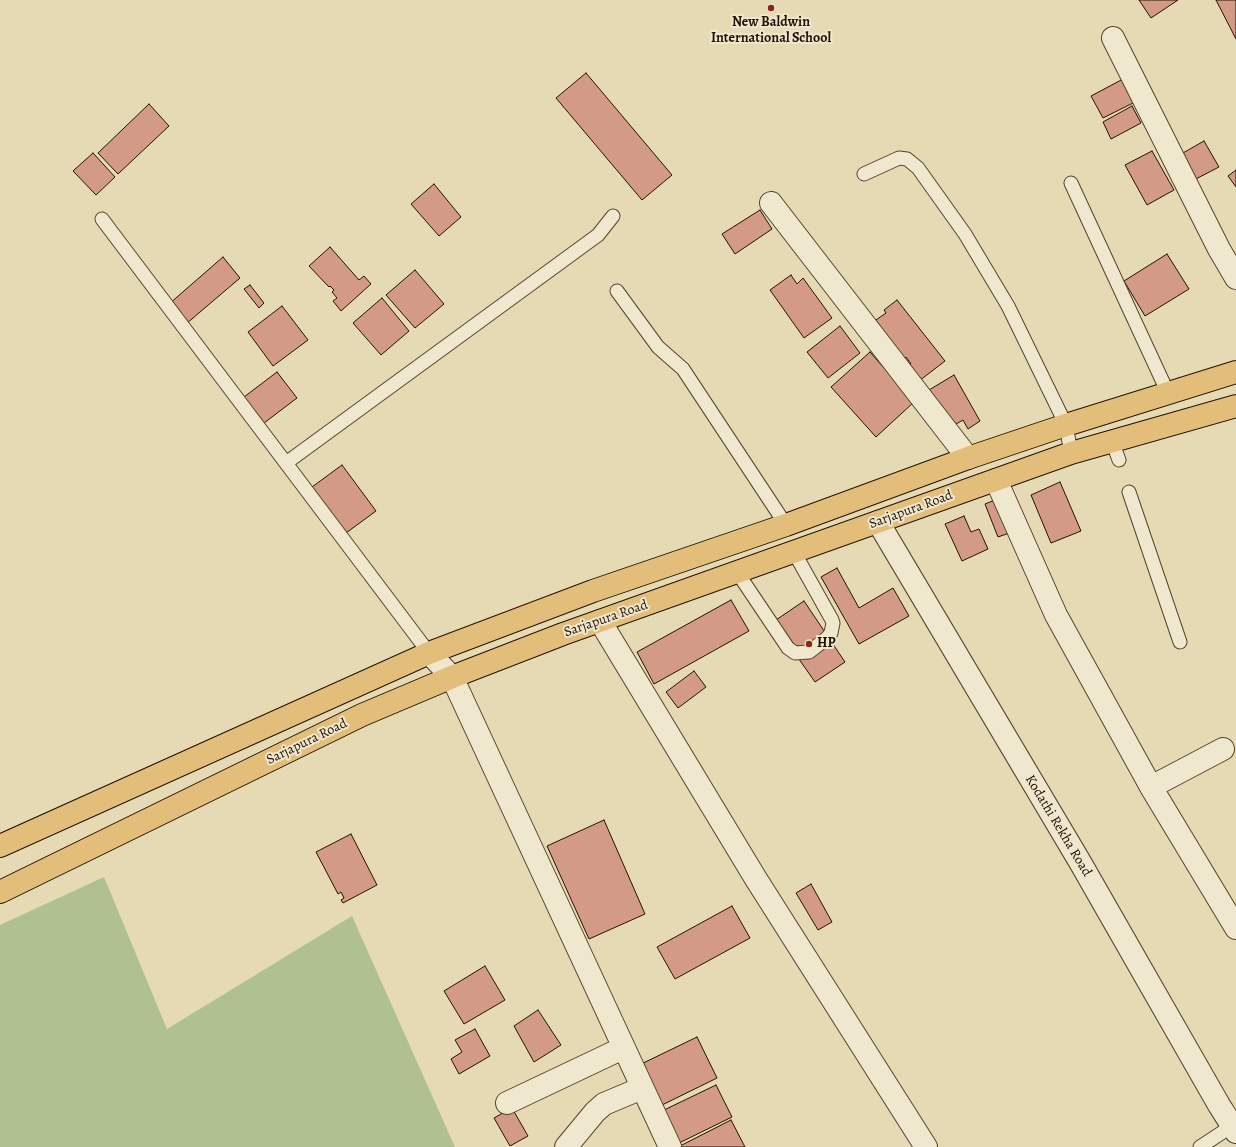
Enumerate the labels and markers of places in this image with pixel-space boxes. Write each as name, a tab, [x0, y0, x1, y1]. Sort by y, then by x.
marker: New Baldwin International School	[766, 3, 776, 13]
place label: New Baldwin International School	[711, 15, 831, 48]
place label: HP	[817, 636, 836, 652]
marker: HP	[804, 639, 814, 649]

